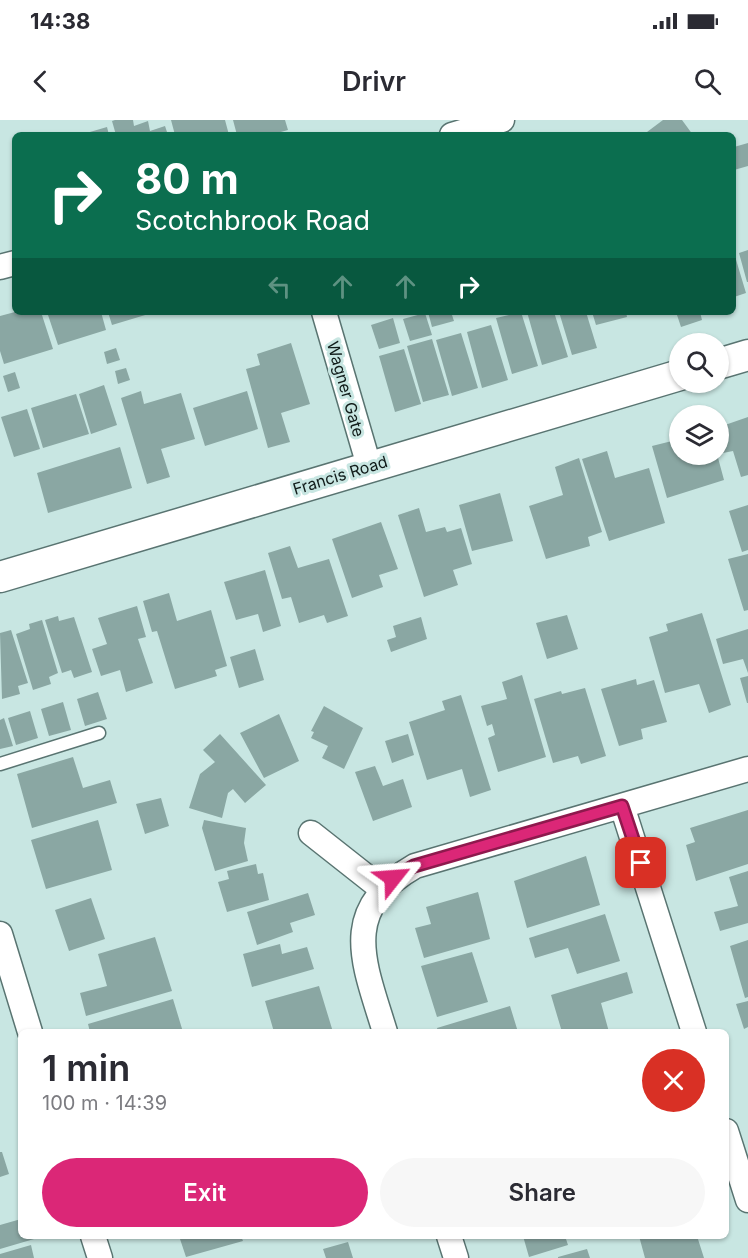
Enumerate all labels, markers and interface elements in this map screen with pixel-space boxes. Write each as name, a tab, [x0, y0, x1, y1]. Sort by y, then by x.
text: 14:38	[30, 8, 90, 34]
icon: back	[24, 65, 57, 98]
text: Drivr	[342, 65, 406, 98]
icon: search	[691, 65, 724, 98]
text: 80 m	[135, 153, 239, 204]
icon: right	[36, 156, 114, 234]
text: Scotchbrook Road	[135, 204, 370, 237]
icon: left	[263, 270, 296, 303]
icon: ahead	[326, 270, 359, 303]
icon: ahead	[389, 270, 422, 303]
icon: right	[452, 270, 485, 303]
map controls	[669, 333, 729, 465]
button: search	[669, 333, 729, 393]
street label: Wagner Gate	[323, 339, 369, 439]
button: layers	[669, 405, 729, 465]
street label: Francis Road	[290, 451, 390, 499]
pin	[615, 837, 666, 888]
position arrow	[361, 846, 425, 910]
icon: arrive	[624, 846, 657, 879]
text: 1 min	[42, 1046, 130, 1090]
button: close	[642, 1049, 705, 1112]
text: 100 m · 14:39	[42, 1091, 167, 1115]
button: Exit	[42, 1158, 368, 1227]
button: Share	[380, 1158, 705, 1227]

